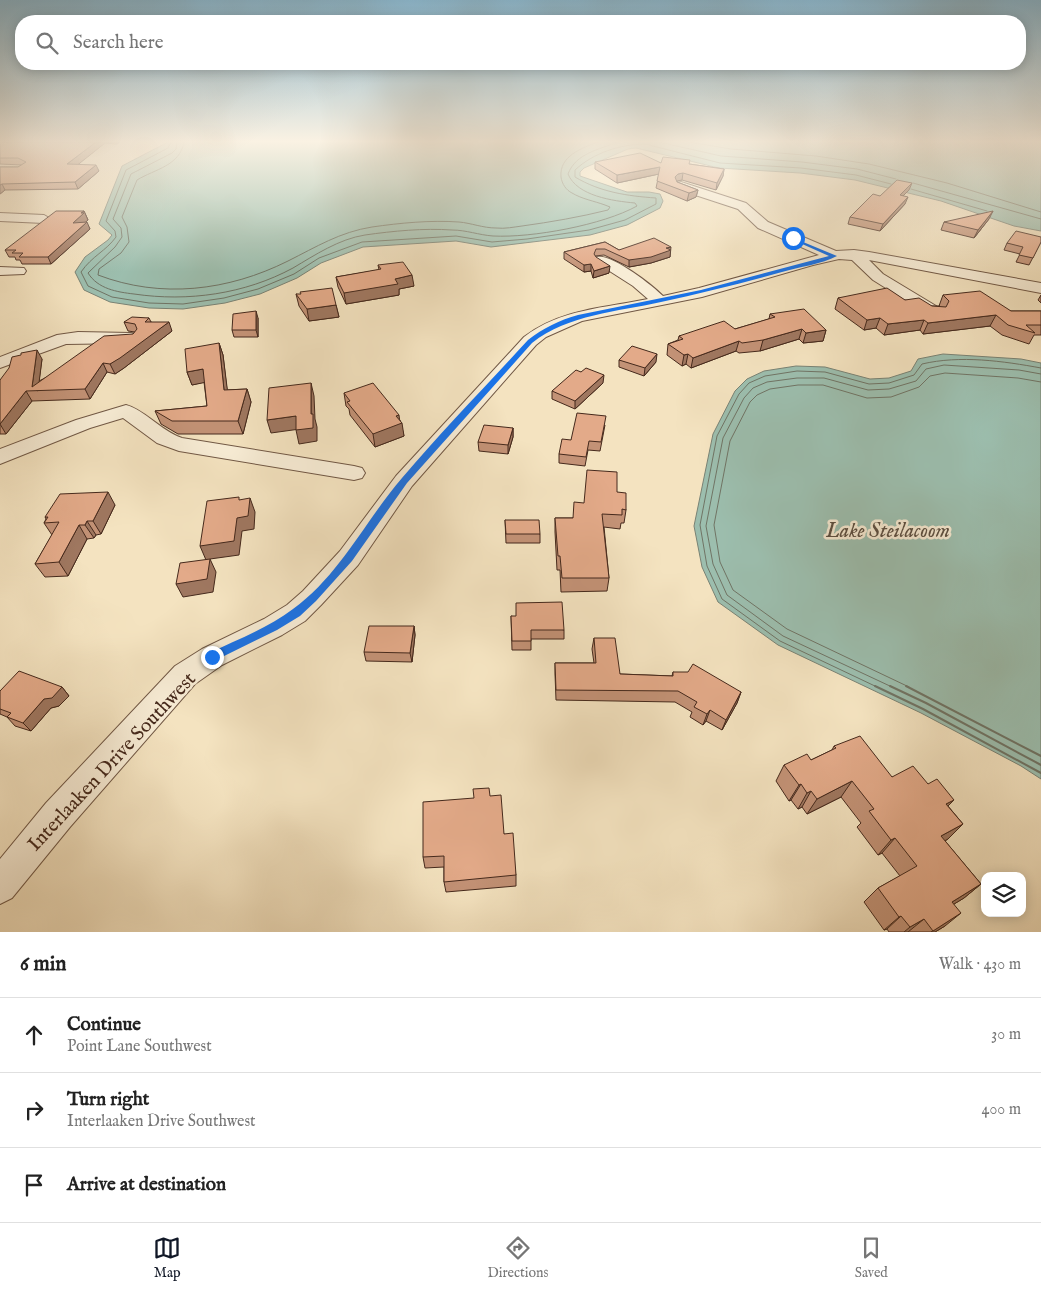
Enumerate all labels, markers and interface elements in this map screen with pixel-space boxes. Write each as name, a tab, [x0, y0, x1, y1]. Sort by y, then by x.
search box	[15, 15, 1026, 70]
icon: search	[33, 29, 61, 57]
text: Search here	[73, 31, 164, 55]
route start	[782, 227, 805, 250]
water label: Lake Steilacoom	[825, 518, 950, 545]
route end	[201, 646, 224, 669]
street label: Interlaaken Drive Southwest	[23, 667, 202, 857]
map controls	[981, 872, 1026, 917]
button: layers	[981, 872, 1026, 917]
text: 6 min	[20, 951, 66, 978]
text: Walk · 430 m	[939, 955, 1021, 975]
text: Continue	[67, 1013, 141, 1037]
icon: ahead	[20, 1021, 48, 1049]
text: 30 m	[991, 1025, 1021, 1045]
text: Point Lane Southwest	[67, 1037, 212, 1057]
text: Turn right	[67, 1088, 149, 1112]
icon: right	[20, 1096, 48, 1124]
text: 400 m	[982, 1100, 1021, 1120]
text: Interlaaken Drive Southwest	[67, 1112, 256, 1132]
icon: arrive	[20, 1171, 48, 1199]
text: Arrive at destination	[67, 1173, 226, 1197]
tab: Map	[153, 1234, 181, 1282]
tab: Directions	[487, 1234, 548, 1282]
tab: Saved	[855, 1234, 888, 1282]

